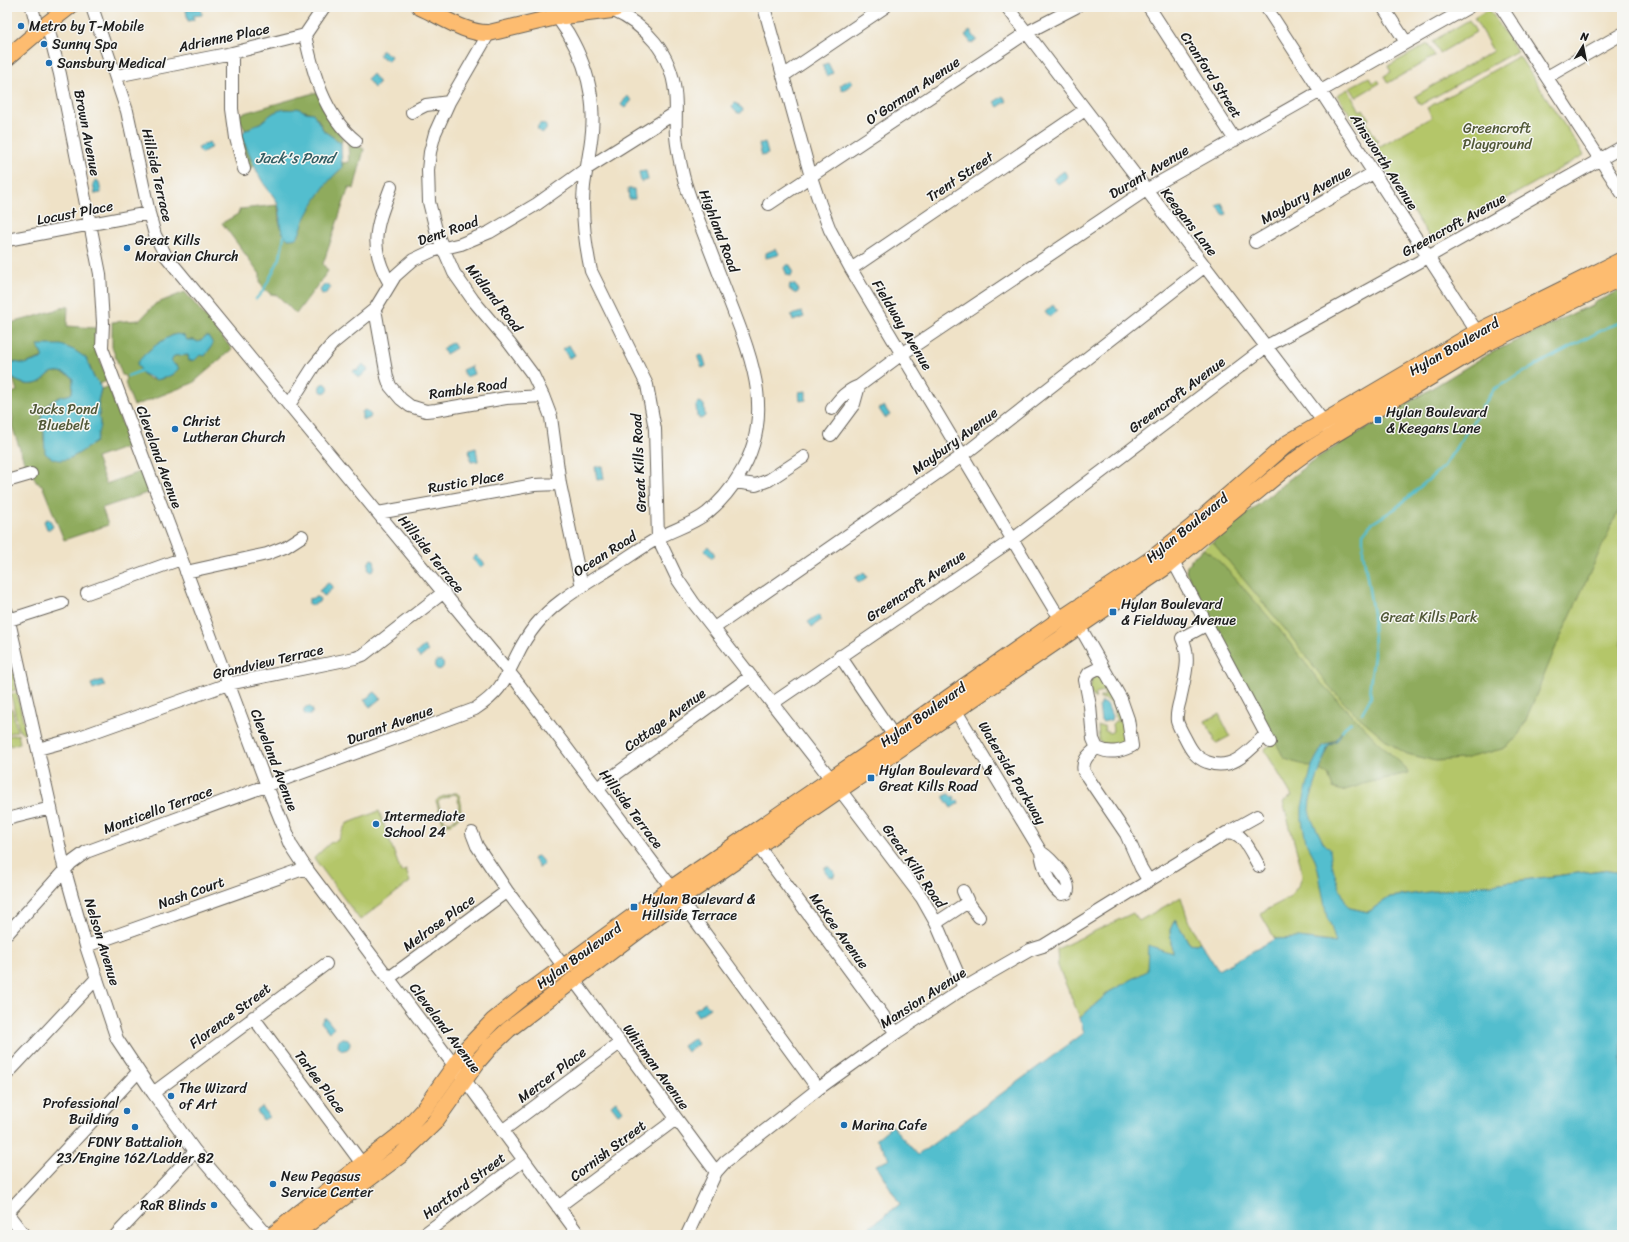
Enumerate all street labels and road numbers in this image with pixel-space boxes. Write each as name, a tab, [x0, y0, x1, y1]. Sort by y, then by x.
street label: Adrienne Place	[175, 16, 272, 60]
street label: Cranford Street	[1173, 26, 1249, 124]
street label: O'Gorman Avenue	[861, 50, 965, 132]
street label: Brown Avenue	[66, 88, 108, 178]
street label: Ainsworth Avenue	[1343, 108, 1425, 216]
street label: Hillside Terrace	[134, 126, 180, 224]
street label: Durant Avenue	[1104, 138, 1194, 206]
street label: Trent Street	[921, 144, 1000, 209]
street label: Maybury Avenue	[1256, 159, 1356, 231]
street label: Keegans Lane	[1154, 182, 1224, 262]
street label: Highland Road	[692, 186, 747, 278]
street label: Greencroft Avenue	[1397, 186, 1511, 264]
street label: Locust Place	[35, 193, 115, 233]
street label: Dent Road	[414, 208, 483, 253]
street label: Midland Road	[459, 258, 530, 339]
street label: Fieldway Avenue	[865, 275, 939, 376]
street label: Hylan Boulevard	[1404, 310, 1505, 383]
street label: Greencroft Avenue	[1123, 350, 1231, 440]
street label: Ramble Road	[427, 371, 510, 407]
street label: Maybury Avenue	[906, 401, 1004, 481]
street label: Cleveland Avenue	[129, 402, 189, 512]
street label: Great Kills Road	[624, 411, 654, 513]
street label: Rustic Place	[426, 463, 506, 501]
street label: Hylan Boulevard	[1140, 486, 1235, 569]
street label: Hillside Terrace	[391, 509, 471, 599]
street label: Ocean Road	[568, 524, 643, 583]
street label: Greencroft Avenue	[861, 543, 971, 629]
street label: Grandview Terrace	[210, 637, 326, 687]
street label: Hylan Boulevard	[875, 675, 973, 754]
street label: Cottage Avenue	[619, 681, 712, 759]
street label: Durant Avenue	[343, 698, 437, 752]
street label: Cleveland Avenue	[243, 705, 305, 815]
street label: Waterside Parkway	[971, 716, 1053, 830]
street label: Hillside Terrace	[592, 764, 670, 855]
street label: Monticello Terrace	[100, 779, 216, 841]
street label: Great Kills Road	[875, 818, 953, 915]
street label: Nash Court	[154, 869, 228, 917]
street label: McKee Avenue	[803, 887, 875, 975]
street label: Melrose Place	[397, 888, 481, 958]
street label: Nelson Avenue	[77, 895, 127, 989]
street label: Hylan Boulevard	[531, 915, 628, 996]
street label: Mansion Avenue	[875, 960, 972, 1035]
street label: Florence Street	[183, 977, 277, 1055]
street label: Cleveland Avenue	[403, 977, 488, 1079]
street label: Whitman Avenue	[616, 1018, 696, 1116]
street label: Mercer Place	[512, 1040, 592, 1110]
street label: Tarlee Place	[288, 1045, 352, 1119]
street label: Cornish Street	[564, 1114, 652, 1188]
street label: Hartford Street	[417, 1146, 511, 1226]

